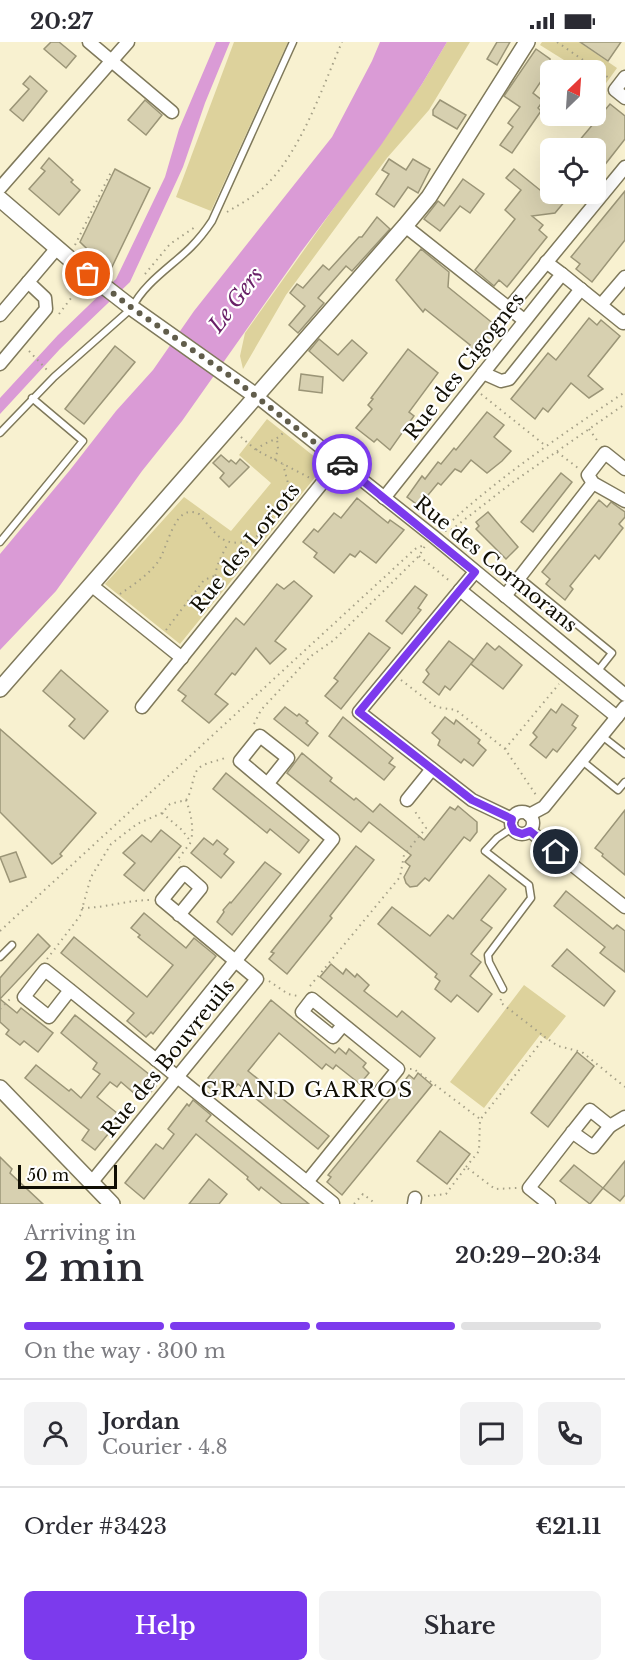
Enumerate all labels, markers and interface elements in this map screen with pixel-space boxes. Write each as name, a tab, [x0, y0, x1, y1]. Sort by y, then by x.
text: 20:27	[30, 8, 93, 35]
north arrow	[540, 60, 606, 126]
map controls	[540, 60, 606, 204]
button: locate	[540, 138, 606, 204]
pin	[62, 248, 113, 299]
icon: bag	[71, 257, 104, 290]
water label: Le Gers	[203, 262, 269, 338]
street label: Rue des Cigognes	[399, 288, 529, 444]
courier	[312, 434, 372, 494]
icon: car	[326, 448, 359, 481]
street label: Rue des Loriots	[185, 478, 305, 618]
street label: Rue des Cormorans	[410, 491, 582, 637]
pin	[530, 826, 581, 877]
icon: home	[539, 835, 572, 868]
street label: Rue des Bouvreuils	[97, 974, 239, 1142]
district label: GRAND GARROS	[201, 1077, 413, 1103]
scale bar	[18, 1162, 117, 1190]
text: 50 m	[27, 1165, 69, 1185]
text: Arriving in	[24, 1221, 136, 1245]
text: 20:29–20:34	[455, 1242, 601, 1269]
text: 2 min	[24, 1243, 144, 1292]
text: On the way · 300 m	[24, 1339, 225, 1363]
button: person	[24, 1402, 87, 1465]
button: chat	[460, 1402, 523, 1465]
button: phone	[538, 1402, 601, 1465]
text: Jordan	[102, 1408, 180, 1435]
text: Courier · 4.8	[102, 1435, 228, 1459]
text: Order #3423	[24, 1513, 167, 1540]
text: €21.11	[535, 1513, 601, 1540]
button: Help	[24, 1591, 307, 1660]
button: Share	[319, 1591, 601, 1660]

